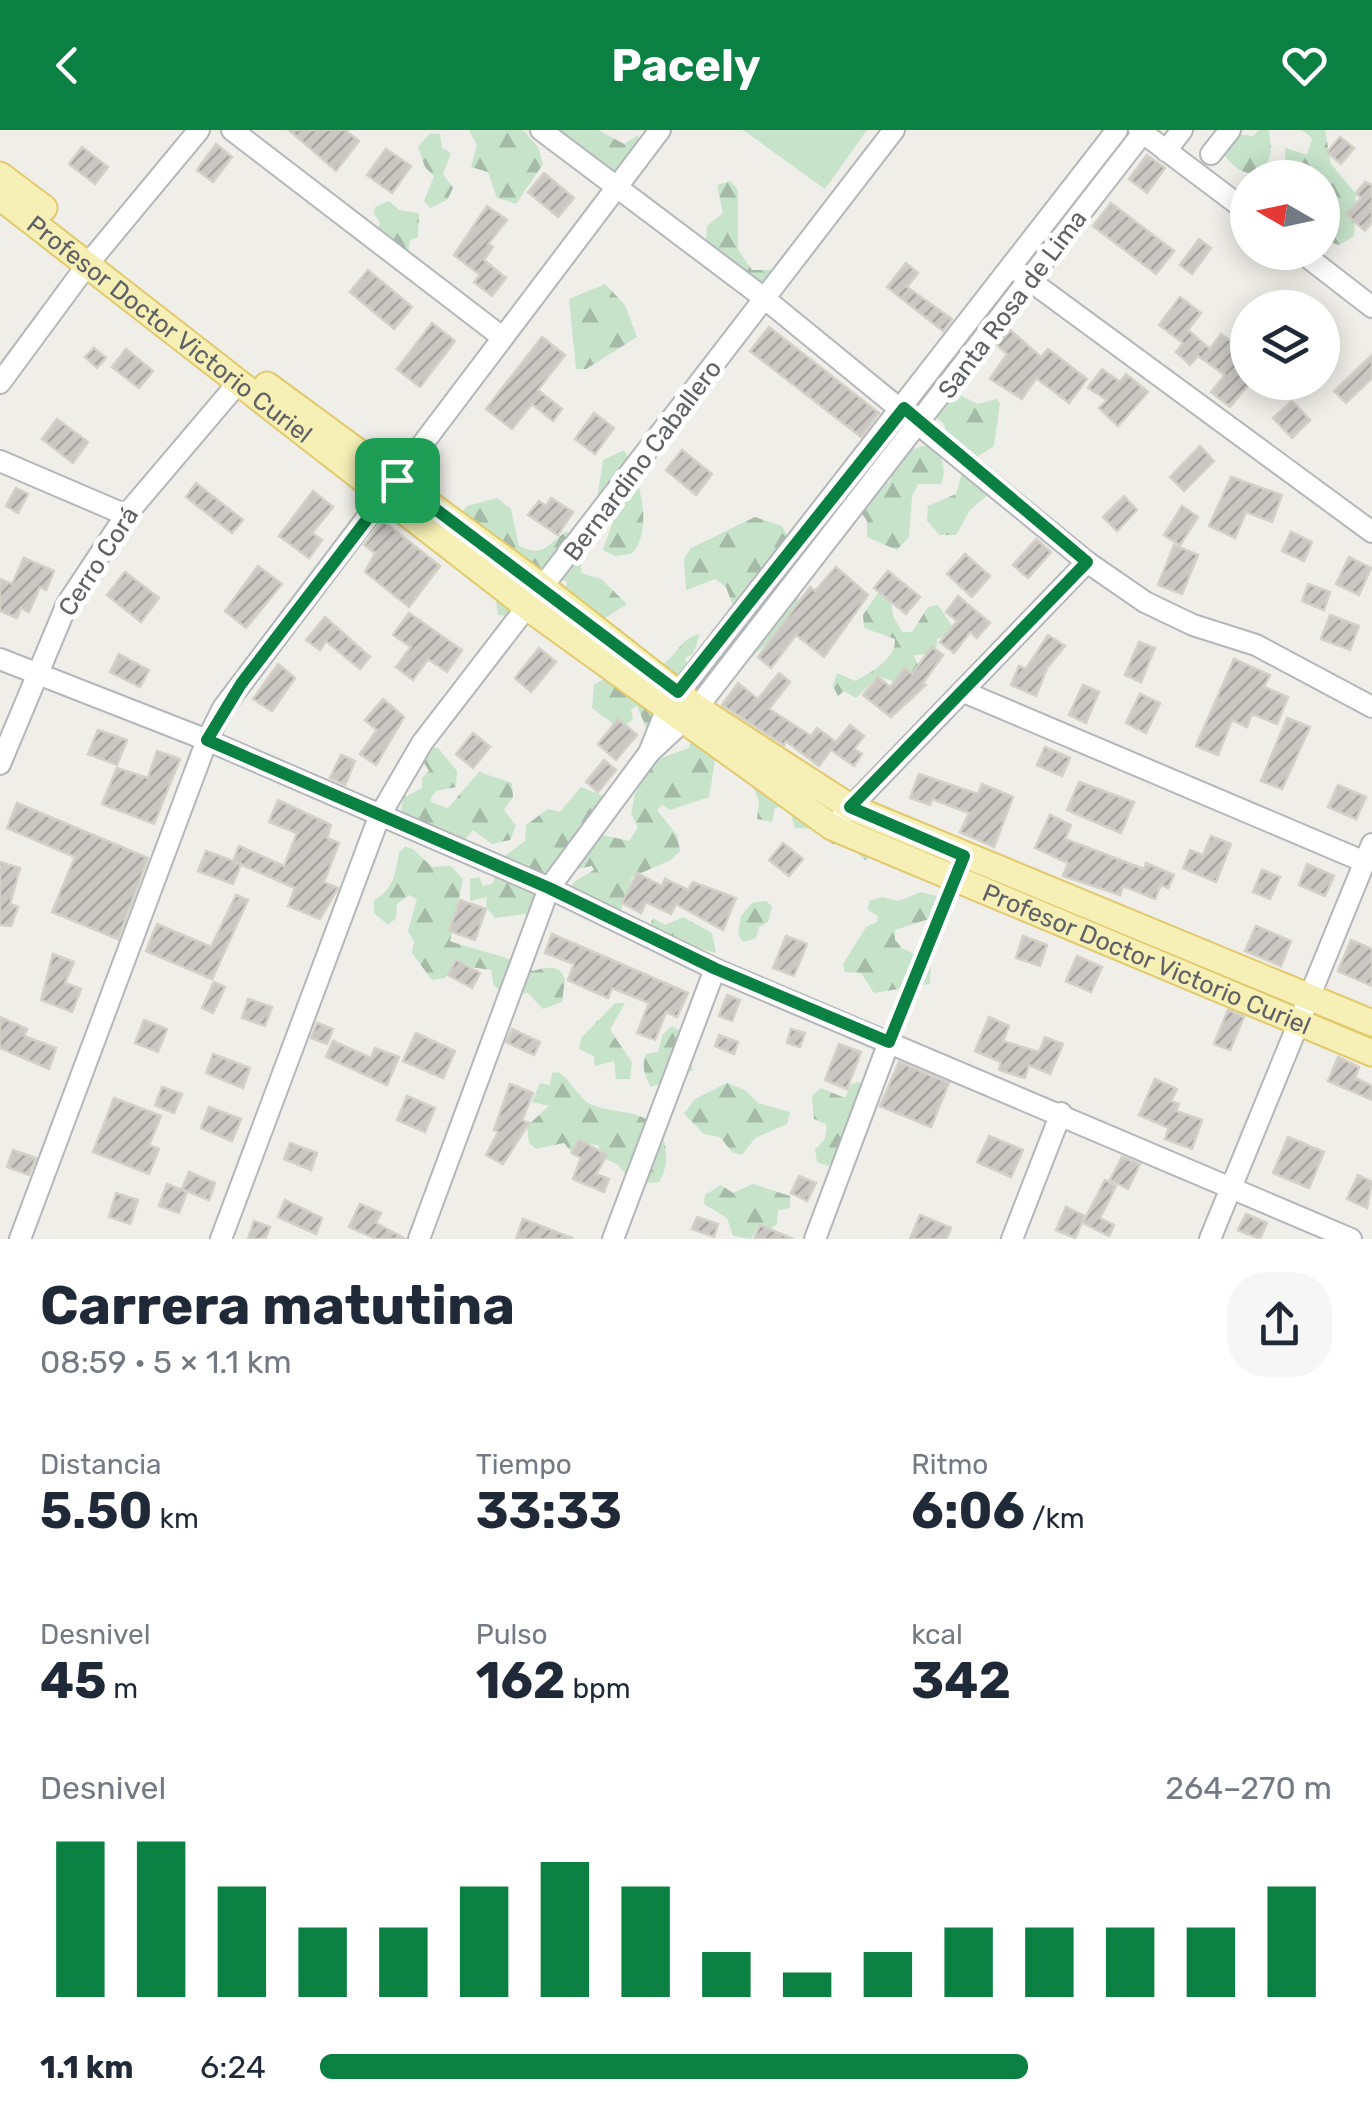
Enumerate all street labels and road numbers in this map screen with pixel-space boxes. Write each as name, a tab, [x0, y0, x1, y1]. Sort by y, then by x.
street label: Santa Rosa de Lima	[932, 204, 1093, 404]
street label: Profesor Doctor Victorio Curiel	[21, 210, 318, 449]
street label: Bernardino Caballero	[557, 354, 727, 566]
street label: Cerro Corá	[52, 501, 144, 621]
street label: Profesor Doctor Victorio Curiel	[978, 878, 1315, 1041]

